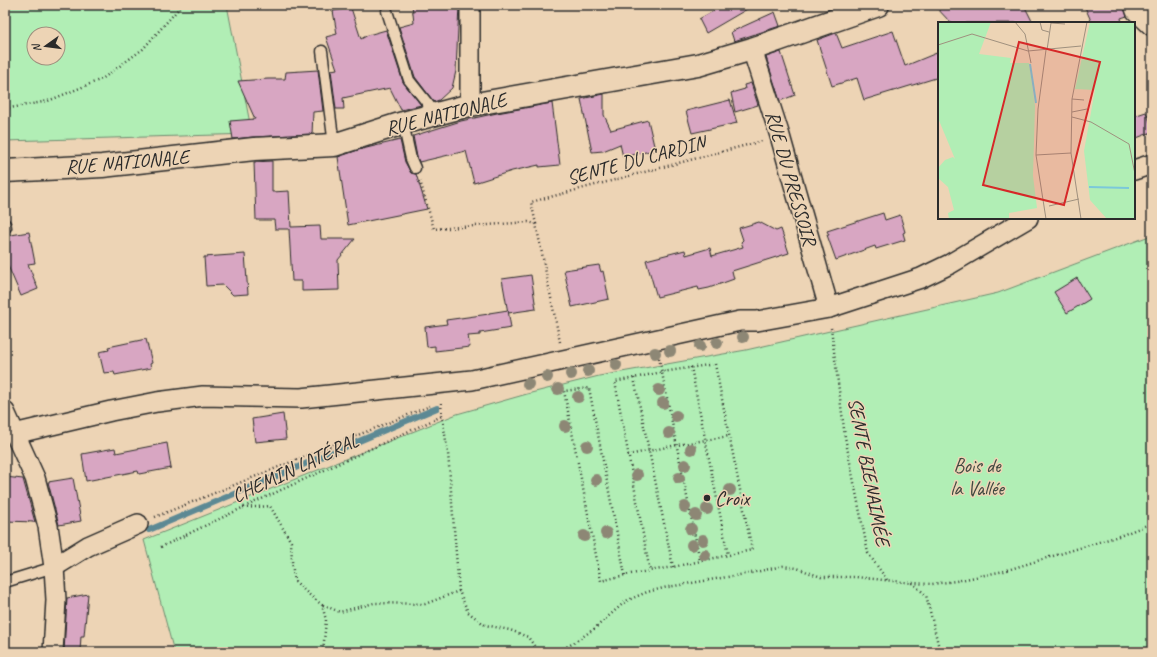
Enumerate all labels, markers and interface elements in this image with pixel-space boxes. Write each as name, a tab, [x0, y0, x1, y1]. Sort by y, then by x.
inset map	[938, 22, 1135, 219]
north arrow	[26, 26, 66, 66]
text: N	[28, 41, 44, 53]
street label: RUE NATIONALE	[383, 86, 511, 141]
street label: RUE DU PRESSOIR	[760, 108, 823, 250]
street label: SENTE DU CARDIN	[564, 129, 710, 190]
street label: RUE NATIONALE	[64, 144, 192, 180]
street label: SENTE BIENAIMÉE	[842, 396, 896, 551]
street label: CHEMIN LATÉRAL	[228, 428, 363, 508]
park label: Bois de la Vallée	[950, 453, 1005, 501]
place label: Croix	[715, 486, 751, 511]
marker: Croix	[702, 493, 712, 503]

